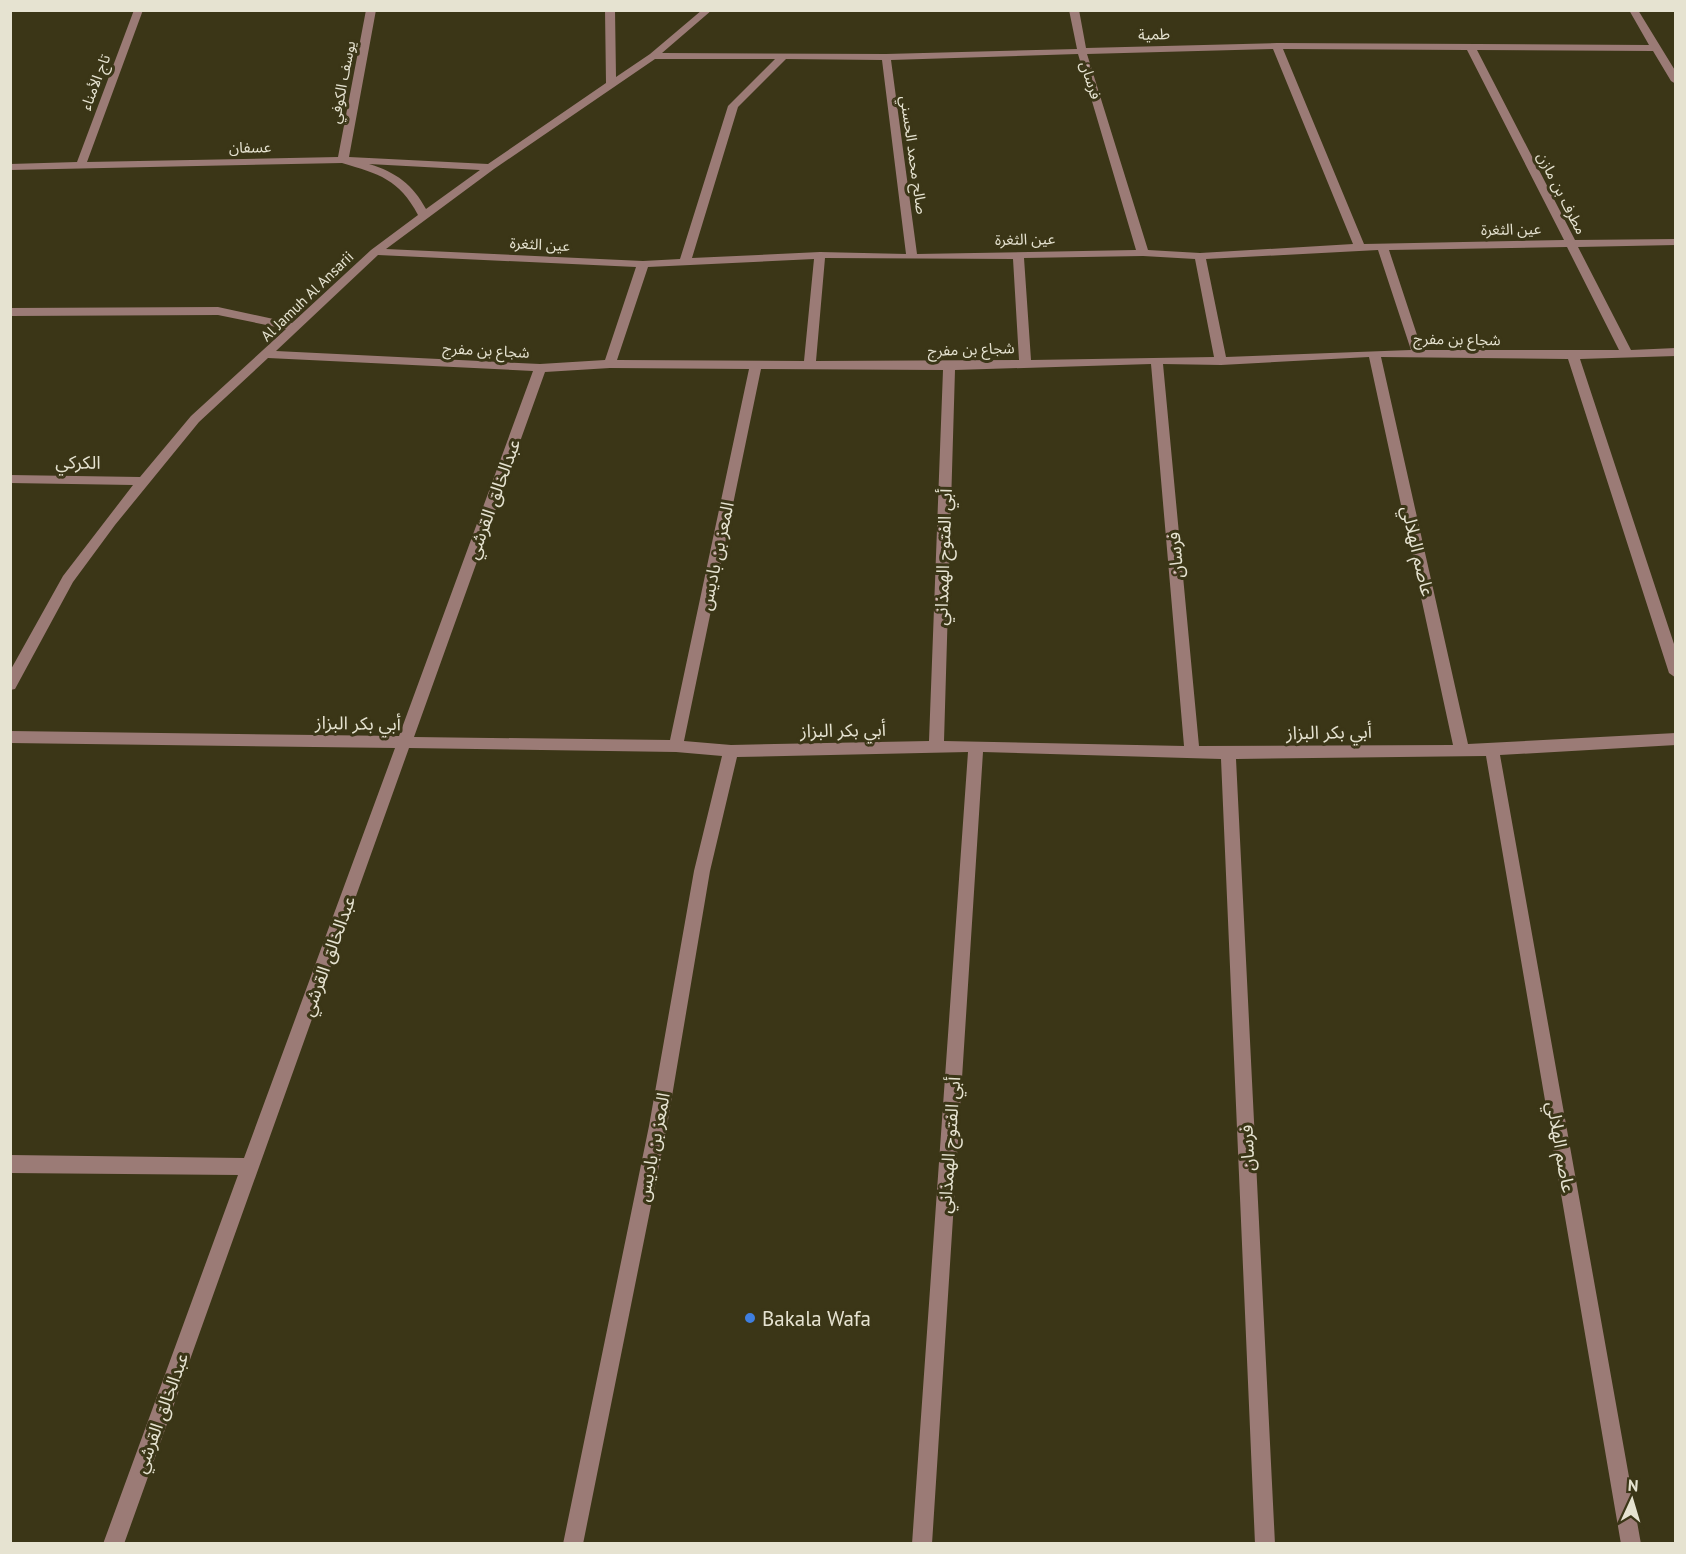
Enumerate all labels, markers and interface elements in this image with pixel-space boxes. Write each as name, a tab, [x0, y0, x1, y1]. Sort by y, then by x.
street label: طمية	[1138, 24, 1170, 44]
street label: يوسف الكوفي	[325, 39, 362, 125]
street label: تاج الأمناء	[76, 51, 117, 114]
street label: فرسان	[1076, 59, 1106, 102]
street label: صالح محمد الحسني	[893, 94, 932, 216]
street label: عسفان	[229, 137, 272, 157]
street label: مطرف بن مازن	[1533, 149, 1591, 237]
street label: عين الثغرة	[1481, 219, 1542, 239]
street label: عين الثغرة	[995, 229, 1056, 249]
street label: عين الثغرة	[509, 233, 571, 255]
street label: Al Jamuh Al Ansarii	[257, 247, 357, 345]
street label: شجاع بن مفرج	[1413, 329, 1501, 352]
street label: شجاع بن مفرج	[442, 338, 530, 365]
street label: شجاع بن مفرج	[927, 338, 1015, 363]
street label: عبدالخالق القرشي	[461, 436, 527, 563]
street label: الكركي	[55, 450, 101, 476]
street label: أبي الفتوح الهمذاني	[929, 488, 959, 626]
street label: المعز بن باديس	[693, 500, 739, 612]
street label: عاصم الهلالي	[1394, 503, 1440, 599]
street label: فرسان	[1162, 531, 1188, 579]
street label: أبي بكر البزاز	[314, 711, 401, 737]
street label: أبي بكر البزاز	[799, 718, 886, 744]
street label: أبي بكر البزاز	[1285, 720, 1372, 746]
street label: عبدالخالق القرشي	[296, 893, 362, 1020]
street label: أبي الفتوح الهمذاني	[933, 1076, 967, 1214]
street label: المعز بن باديس	[631, 1091, 675, 1203]
street label: عاصم الهلالي	[1540, 1100, 1580, 1195]
street label: فرسان	[1234, 1124, 1260, 1172]
place label: Bakala Wafa	[762, 1305, 871, 1332]
marker: Bakala Wafa	[743, 1311, 757, 1325]
street label: عبدالخالق القرشي	[129, 1350, 195, 1477]
north arrow	[1602, 1470, 1662, 1530]
text: N	[1627, 1475, 1639, 1495]

